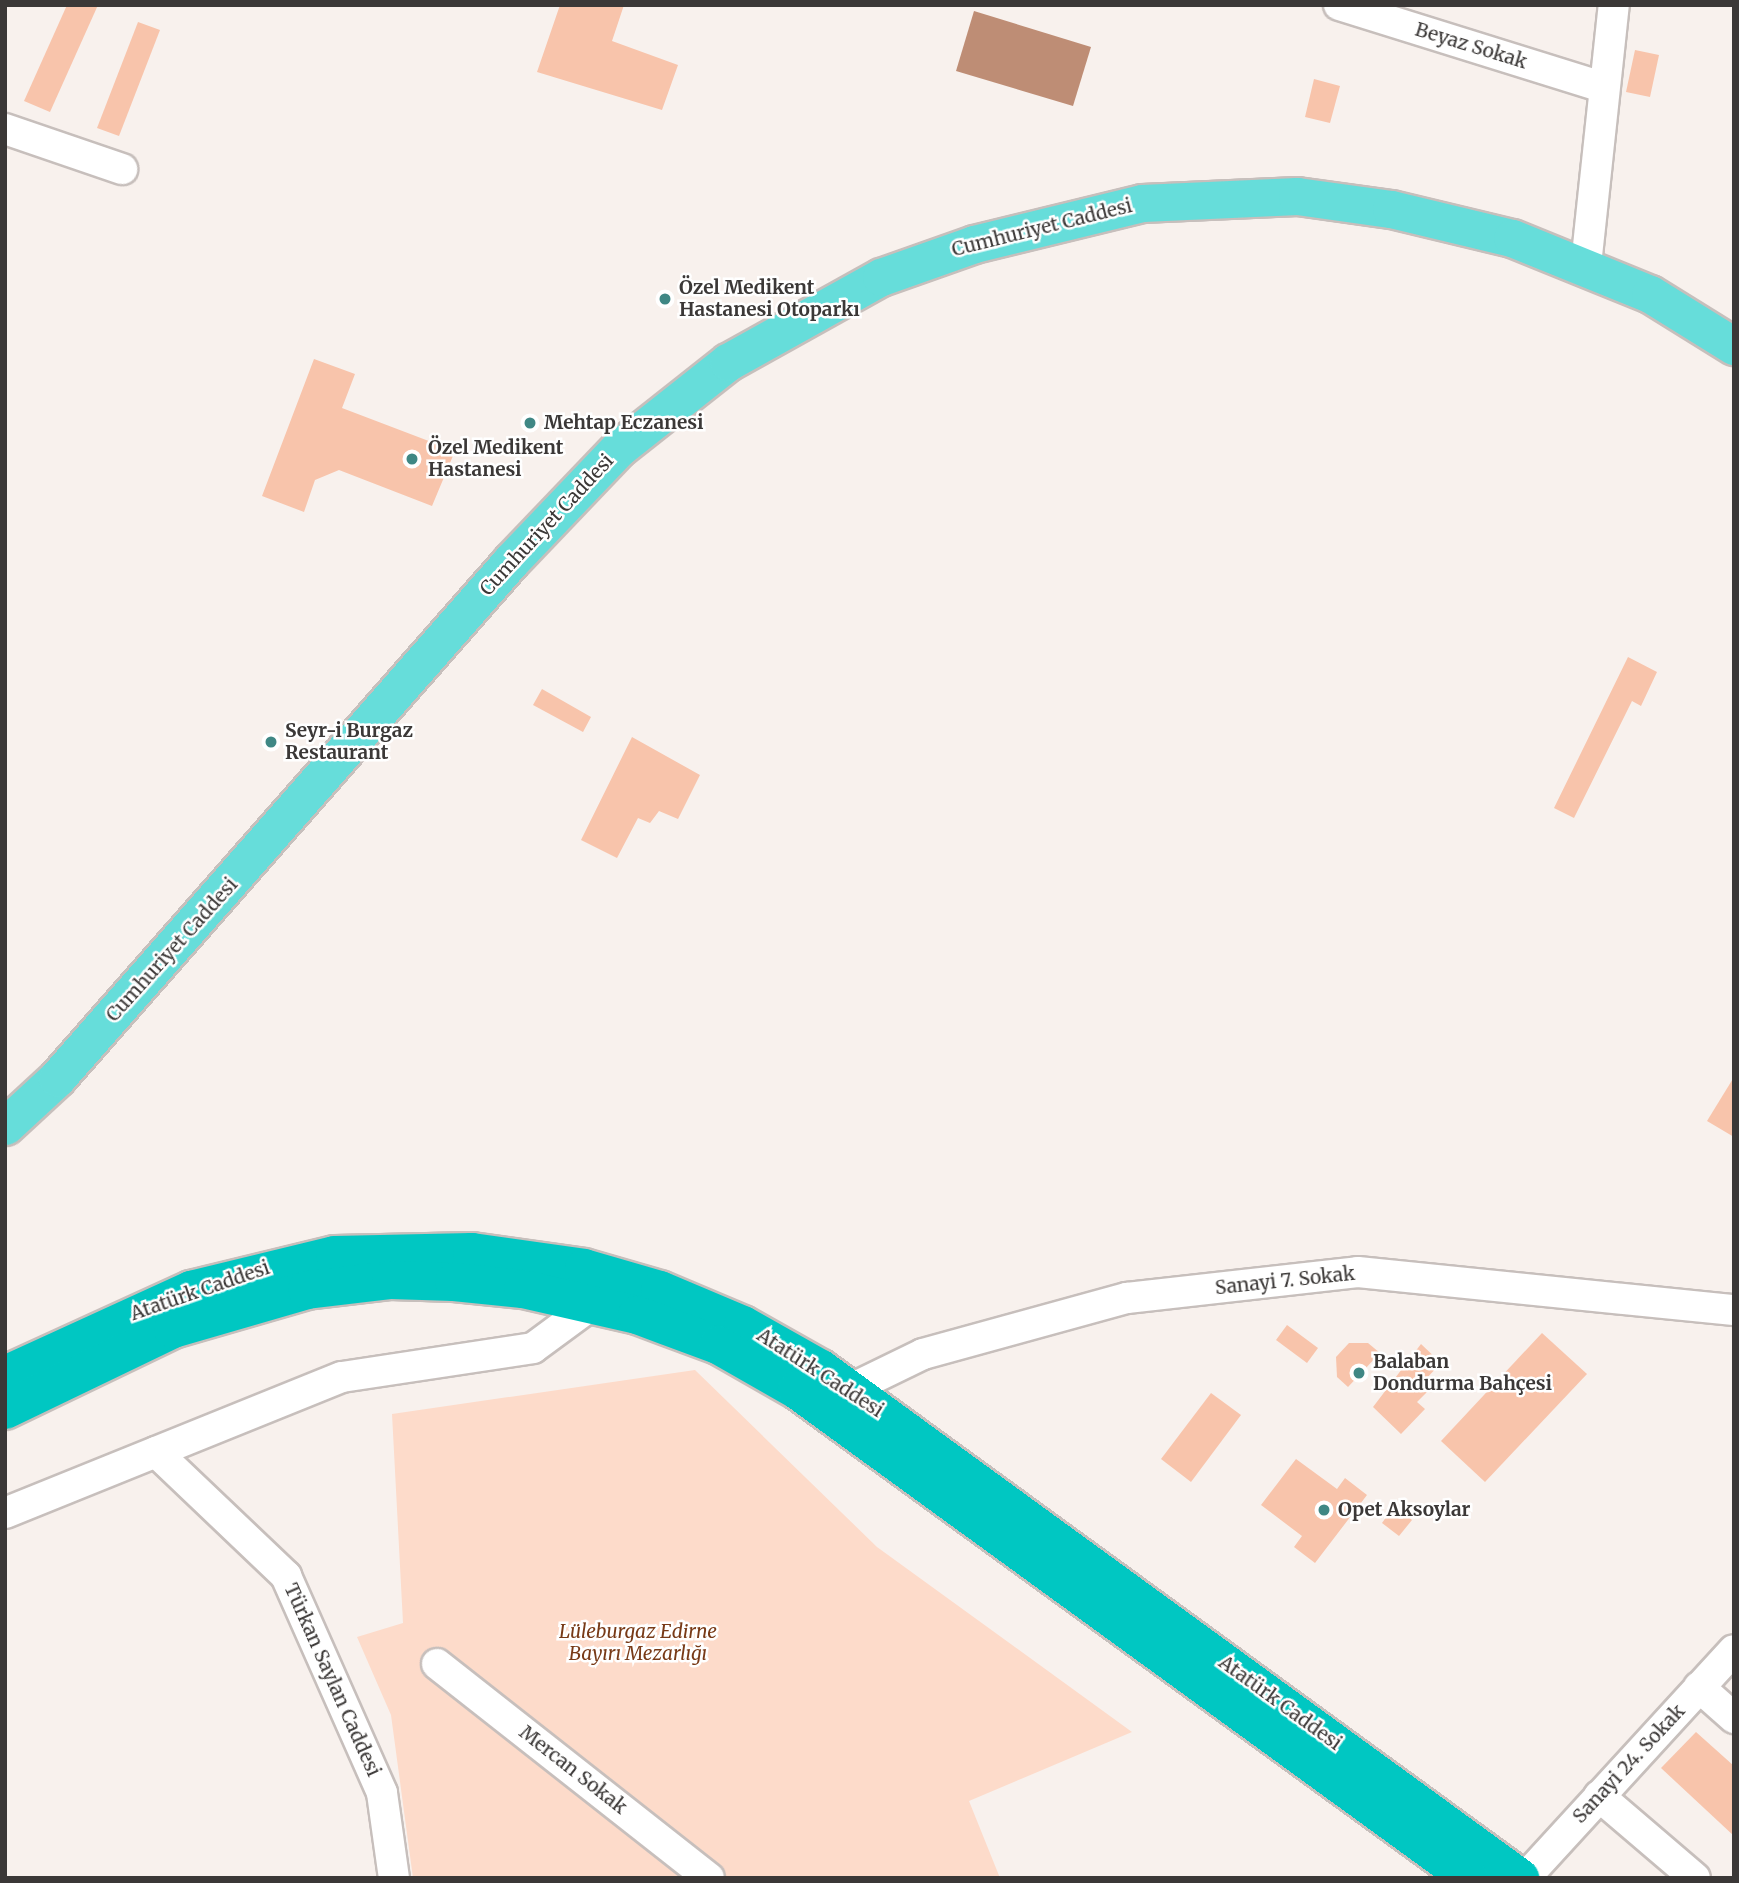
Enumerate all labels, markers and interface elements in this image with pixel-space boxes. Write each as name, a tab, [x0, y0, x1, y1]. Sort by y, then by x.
street label: Beyaz Sokak	[1412, 18, 1530, 74]
street label: Cumhuriyet Caddesi	[949, 195, 1135, 261]
place label: Özel Medikent Hastanesi Otoparkı	[679, 277, 860, 321]
marker: Özel Medikent Hastanesi Otoparkı	[657, 291, 673, 307]
place label: Mehtap Eczanesi	[544, 412, 703, 434]
marker: Mehtap Eczanesi	[522, 415, 538, 431]
place label: Özel Medikent Hastanesi	[428, 437, 563, 481]
marker: Özel Medikent Hastanesi	[402, 449, 422, 469]
street label: Cumhuriyet Caddesi	[476, 450, 618, 600]
place label: Seyr-i Burgaz Restaurant	[285, 720, 413, 764]
marker: Seyr-i Burgaz Restaurant	[263, 734, 279, 750]
street label: Cumhuriyet Caddesi	[102, 874, 242, 1026]
street label: Atatürk Caddesi	[127, 1256, 273, 1326]
street label: Sanayi 7. Sokak	[1214, 1262, 1356, 1300]
street label: Atatürk Caddesi	[753, 1324, 887, 1422]
place label: Balaban Dondurma Bahçesi	[1373, 1351, 1552, 1395]
marker: Balaban Dondurma Bahçesi	[1351, 1365, 1367, 1381]
place label: Opet Aksoylar	[1338, 1499, 1470, 1521]
marker: Opet Aksoylar	[1316, 1502, 1332, 1518]
street label: Türkan Saylan Caddesi	[279, 1580, 385, 1780]
park label: Lüleburgaz Edirne Bayırı Mezarlığı	[559, 1621, 717, 1665]
street label: Atatürk Caddesi	[1214, 1651, 1346, 1755]
street label: Sanayi 24. Sokak	[1568, 1700, 1690, 1828]
street label: Mercan Sokak	[515, 1721, 631, 1819]

